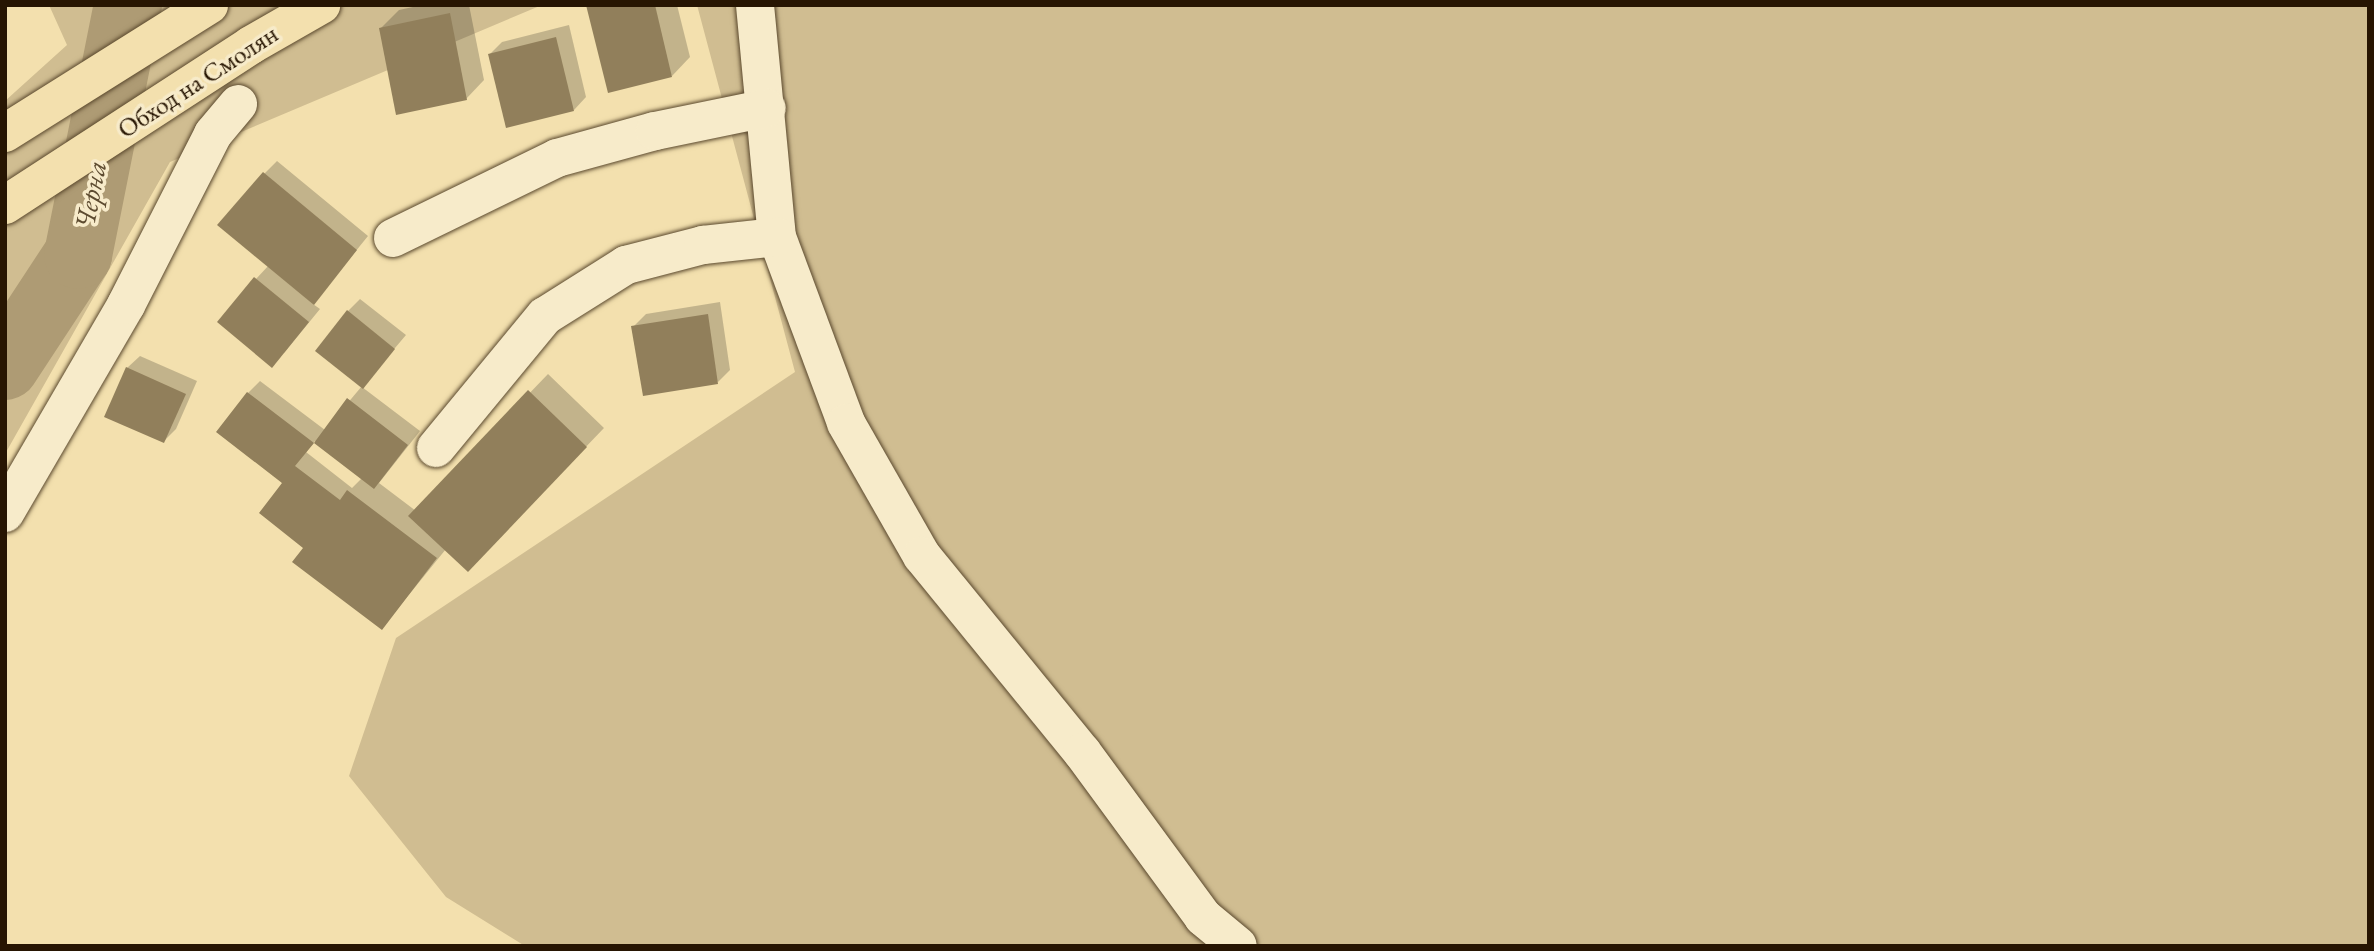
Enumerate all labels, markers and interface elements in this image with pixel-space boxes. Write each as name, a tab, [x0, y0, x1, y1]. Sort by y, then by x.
street label: Обход на Смолян	[112, 19, 284, 145]
water label: Черна	[67, 158, 113, 232]

